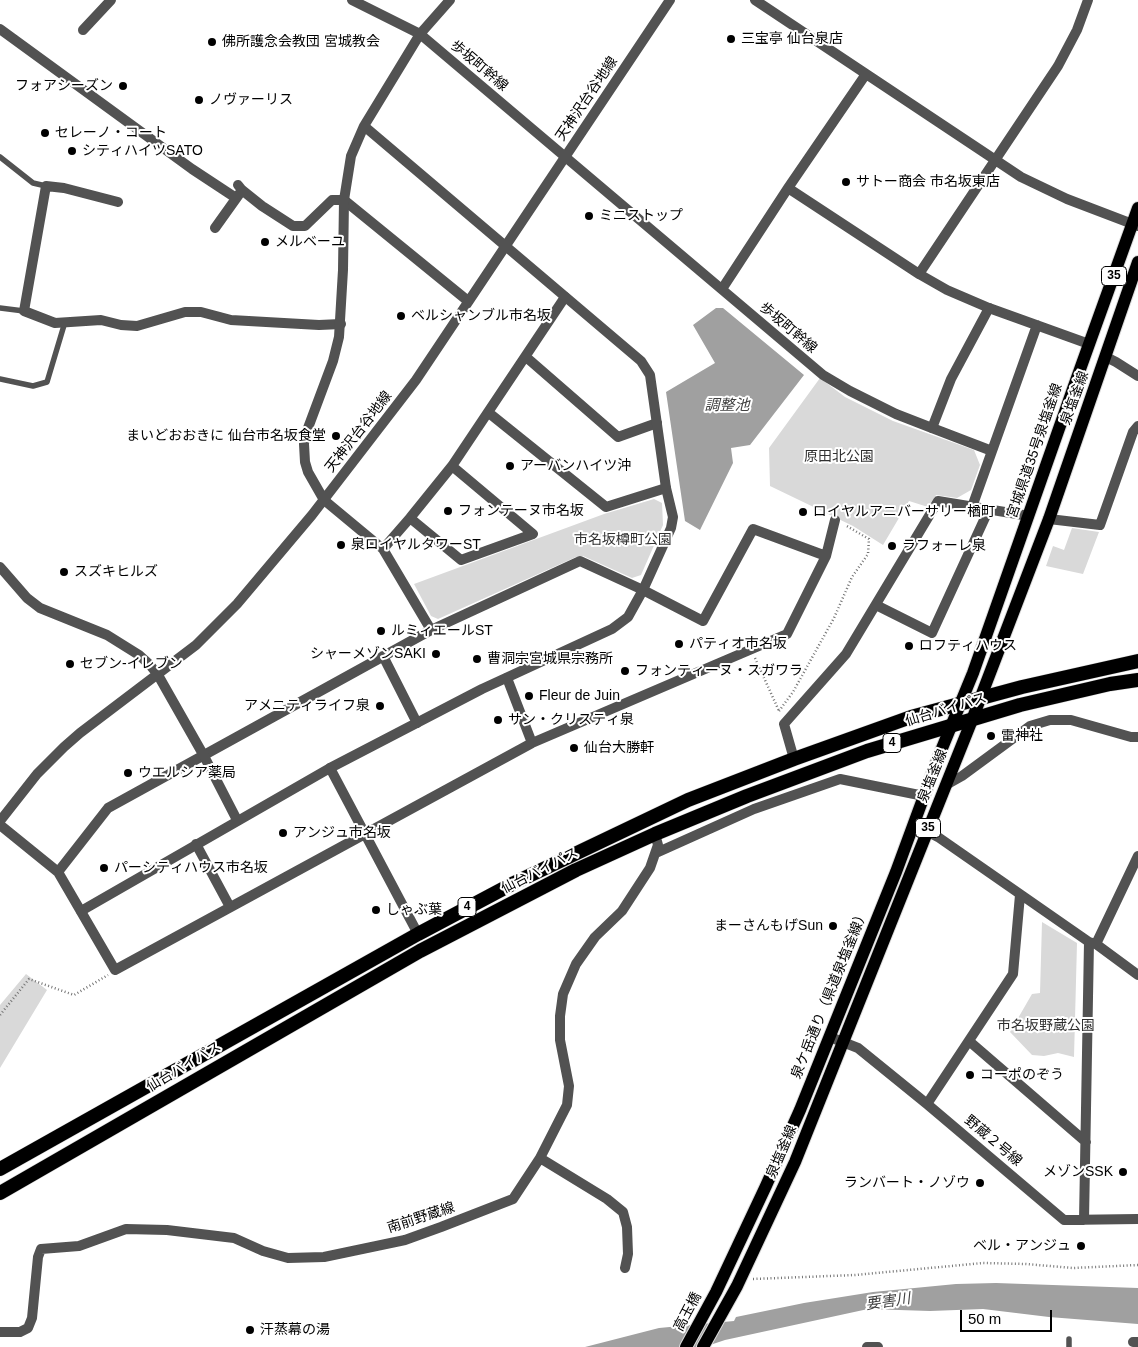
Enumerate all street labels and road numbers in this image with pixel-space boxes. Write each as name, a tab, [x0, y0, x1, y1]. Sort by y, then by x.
street label: 歩坂町幹線	[447, 37, 511, 95]
street label: 天神沢台谷地線	[553, 54, 621, 144]
road number: 35	[1102, 266, 1126, 286]
street label: 歩坂町幹線	[756, 299, 820, 357]
street label: 泉塩釜線	[1058, 369, 1092, 427]
street label: 宮城県道35号泉塩釜線	[1004, 381, 1066, 521]
street label: 天神沢台谷地線	[322, 388, 396, 476]
street label: 仙台バイパス	[903, 690, 989, 730]
road number: 4	[883, 734, 901, 752]
street label: 泉塩釜線	[915, 747, 951, 805]
road number: 35	[916, 818, 940, 838]
street label: 仙台バイパス	[499, 844, 581, 898]
road number: 4	[458, 898, 476, 916]
street label: 泉ケ岳通り（県道泉塩釜線）	[788, 906, 872, 1082]
street label: 仙台バイパス	[144, 1038, 224, 1096]
street label: 野蔵２号線	[961, 1112, 1025, 1170]
street label: 泉塩釜線	[763, 1123, 801, 1181]
street label: 南前野蔵線	[385, 1199, 457, 1237]
street label: 高玉橋	[671, 1290, 705, 1334]

